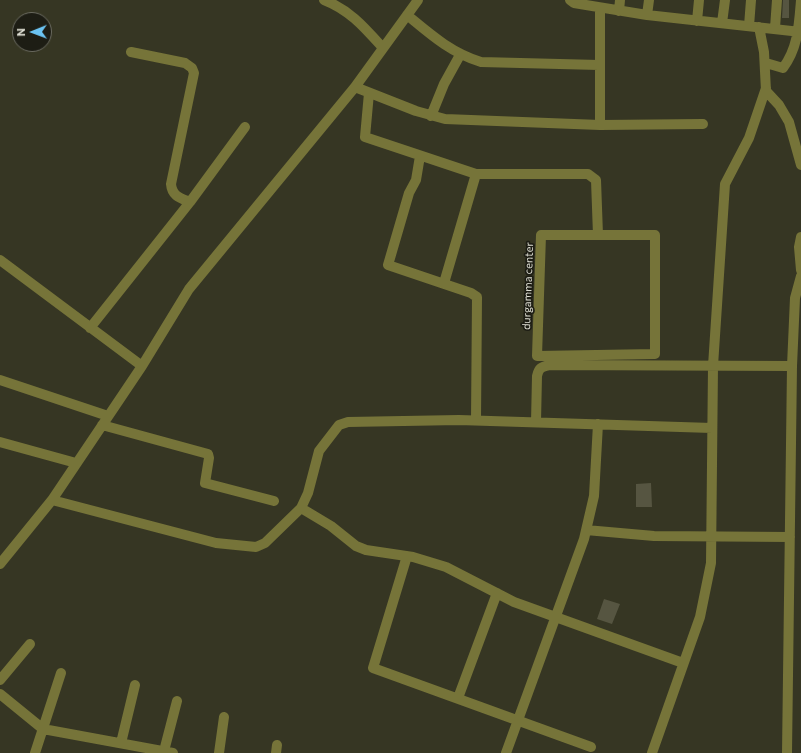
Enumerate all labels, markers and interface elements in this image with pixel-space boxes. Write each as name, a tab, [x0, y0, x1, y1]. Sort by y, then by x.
north arrow	[12, 12, 52, 52]
text: N	[14, 28, 27, 36]
street label: durgamma center	[520, 242, 536, 330]

